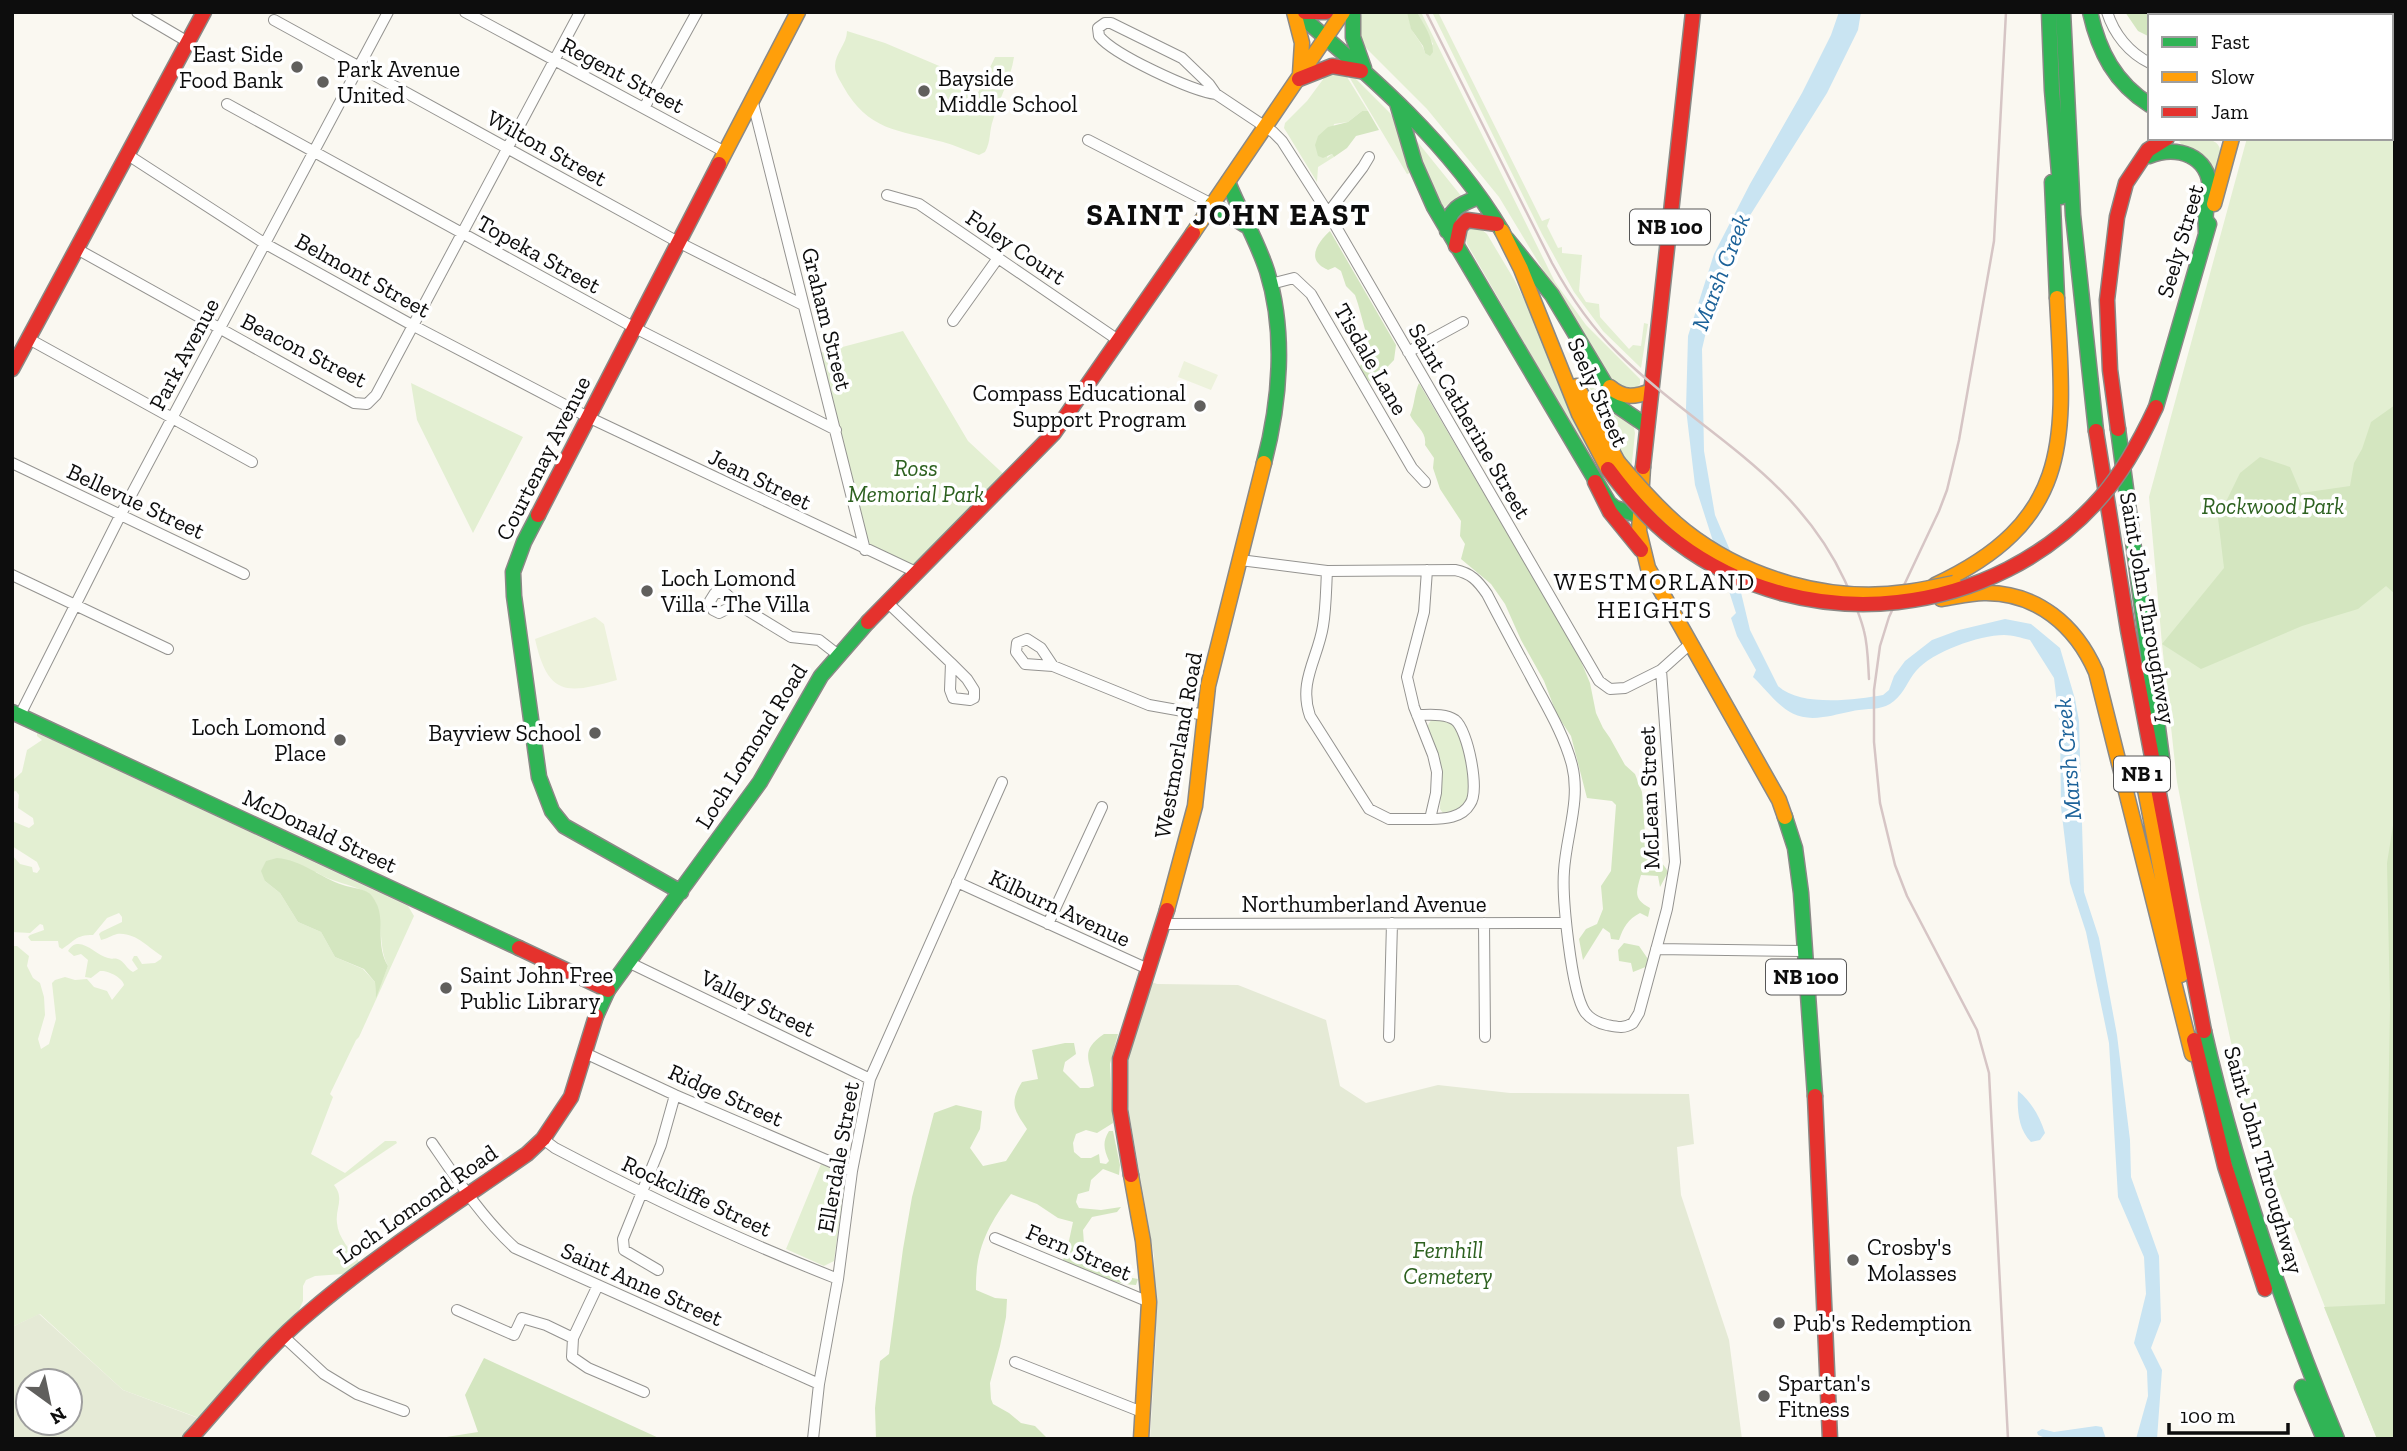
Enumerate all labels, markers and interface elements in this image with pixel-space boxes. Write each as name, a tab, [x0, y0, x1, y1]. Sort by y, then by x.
legend	[2148, 14, 2393, 140]
text: Fast	[2211, 29, 2250, 54]
street label: Regent Street	[557, 31, 690, 119]
place label: East Side Food Bank	[179, 40, 283, 94]
place label: Park Avenue United	[337, 55, 460, 109]
marker: East Side Food Bank	[289, 59, 305, 75]
place label: Bayside Middle School	[938, 64, 1078, 118]
text: Slow	[2211, 64, 2254, 89]
marker: Park Avenue United	[315, 74, 331, 90]
marker: Bayside Middle School	[916, 83, 932, 99]
text: Jam	[2211, 99, 2248, 124]
street label: Wilton Street	[482, 104, 612, 193]
street label: Seely Street	[2150, 181, 2210, 301]
district label: SAINT JOHN EAST	[1086, 197, 1372, 233]
street label: Foley Court	[961, 203, 1072, 291]
street label: Topeka Street	[472, 209, 606, 300]
water label: Marsh Creek	[1685, 209, 1756, 334]
road number: NB 100	[1630, 210, 1710, 244]
street label: Belmont Street	[291, 226, 436, 324]
street label: Graham Street	[796, 245, 858, 394]
street label: Park Avenue	[143, 293, 225, 415]
street label: Tisdale Lane	[1328, 298, 1414, 420]
street label: Beacon Street	[236, 306, 372, 394]
street label: Saint Catherine Street	[1403, 318, 1538, 524]
street label: Seely Street	[1561, 333, 1635, 451]
street label: Courtenay Avenue	[489, 371, 597, 545]
place label: Compass Educational Support Program	[972, 379, 1186, 433]
marker: Compass Educational Support Program	[1192, 398, 1208, 414]
street label: Jean Street	[704, 442, 816, 516]
park label: Ross Memorial Park	[848, 454, 984, 508]
street label: Bellevue Street	[63, 457, 210, 545]
street label: Saint John Throughway	[2114, 490, 2182, 727]
park label: Rockwood Park	[2202, 492, 2344, 520]
place label: Loch Lomond Villa - The Villa	[660, 564, 810, 618]
district label: WESTMORLAND HEIGHTS	[1554, 567, 1756, 624]
marker: Loch Lomond Villa - The Villa	[639, 583, 655, 599]
street label: Westmorland Road	[1148, 649, 1208, 840]
street label: Loch Lomond Road	[689, 658, 813, 834]
water label: Marsh Creek	[2048, 696, 2087, 821]
place label: Loch Lomond Place	[191, 713, 326, 767]
place label: Bayview School	[428, 719, 581, 747]
marker: Bayview School	[587, 725, 603, 741]
street label: McLean Street	[1632, 725, 1665, 870]
marker: Loch Lomond Place	[332, 732, 348, 748]
road number: NB 1	[2114, 756, 2170, 792]
street label: McDonald Street	[238, 783, 402, 879]
street label: Kilburn Avenue	[985, 863, 1135, 953]
street label: Northumberland Avenue	[1241, 890, 1487, 918]
road number: NB 100	[1766, 960, 1846, 995]
place label: Saint John Free Public Library	[460, 961, 613, 1015]
street label: Valley Street	[695, 963, 820, 1043]
marker: Saint John Free Public Library	[438, 980, 454, 996]
street label: Saint John Throughway	[2218, 1043, 2310, 1277]
street label: Ridge Street	[664, 1057, 788, 1133]
street label: Ellerdale Street	[811, 1079, 865, 1235]
street label: Loch Lomond Road	[331, 1138, 503, 1270]
street label: Rockcliffe Street	[618, 1149, 777, 1243]
street label: Fern Street	[1022, 1217, 1136, 1287]
place label: Crosby's Molasses	[1867, 1233, 1957, 1287]
street label: Saint Anne Street	[557, 1236, 728, 1332]
park label: Fernhill Cemetery	[1403, 1236, 1493, 1290]
marker: Crosby's Molasses	[1845, 1252, 1861, 1268]
place label: Pub's Redemption	[1793, 1309, 1971, 1337]
marker: Pub's Redemption	[1771, 1315, 1787, 1331]
north arrow	[14, 1367, 84, 1437]
place label: Spartan's Fitness	[1778, 1369, 1871, 1423]
marker: Spartan's Fitness	[1756, 1388, 1772, 1404]
scale bar	[2169, 1392, 2288, 1436]
text: N	[46, 1402, 70, 1429]
text: 100 m	[2180, 1403, 2235, 1428]

